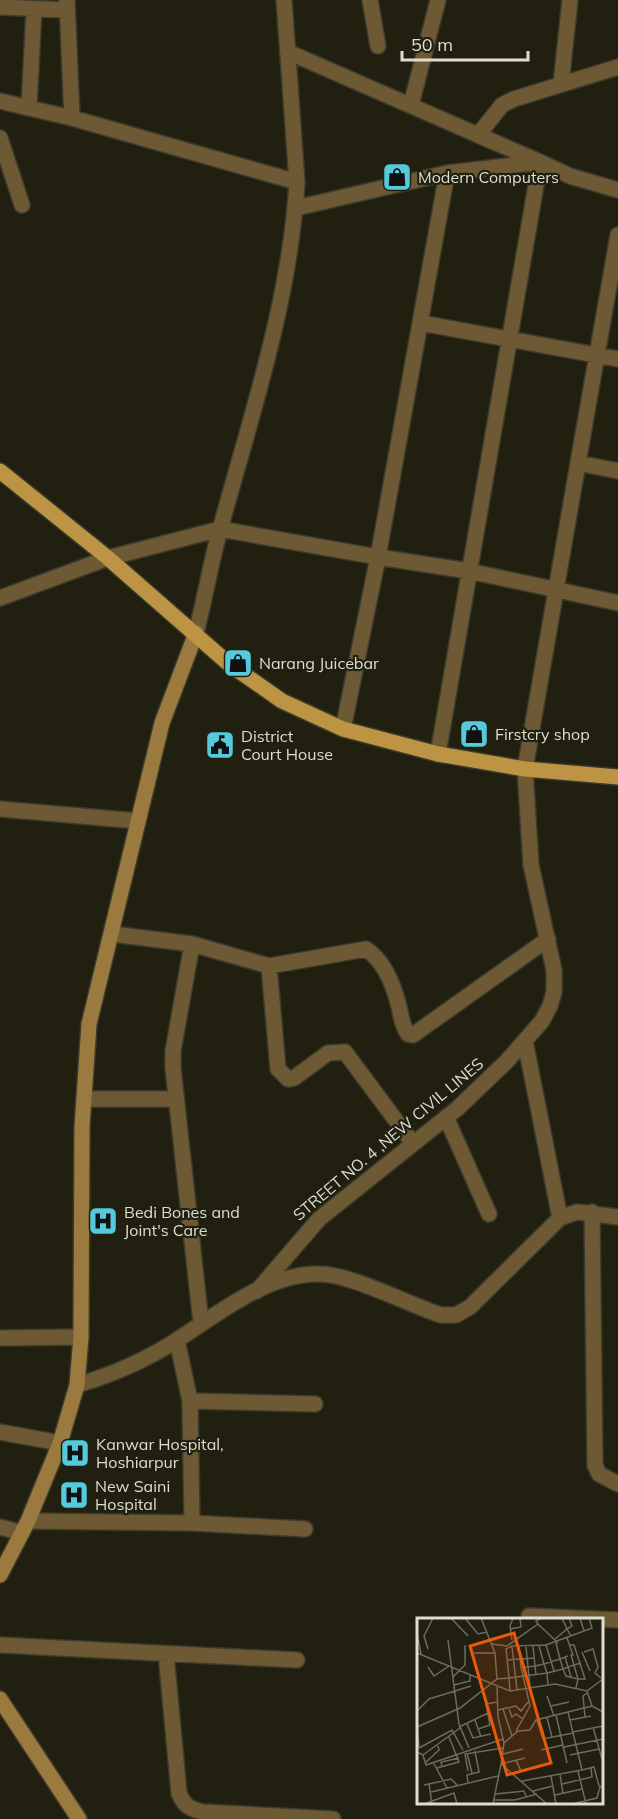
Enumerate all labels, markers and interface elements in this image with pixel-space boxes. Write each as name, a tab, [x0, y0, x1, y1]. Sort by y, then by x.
scale bar	[402, 24, 528, 62]
text: 50 m	[411, 33, 453, 56]
shop icon: Modern Computers	[381, 161, 413, 193]
place label: Modern Computers	[418, 167, 559, 187]
shop icon: Narang Juicebar	[222, 647, 254, 679]
place label: Narang Juicebar	[259, 653, 379, 673]
shop icon: Firstcry shop	[458, 718, 490, 750]
place label: Firstcry shop	[495, 724, 590, 744]
place label: District Court House	[241, 726, 333, 764]
public building icon: District Court House	[204, 729, 236, 761]
street label: STREET NO. 4 ,NEW CIVIL LINES	[289, 1053, 487, 1225]
place label: Bedi Bones and Joint's Care	[124, 1202, 240, 1240]
hospital icon: Bedi Bones and Joint's Care	[87, 1205, 119, 1237]
place label: Kanwar Hospital, Hoshiarpur	[96, 1434, 224, 1472]
hospital icon: Kanwar Hospital, Hoshiarpur	[59, 1437, 91, 1469]
place label: New Saini Hospital	[95, 1476, 170, 1514]
hospital icon: New Saini Hospital	[58, 1479, 90, 1511]
inset map	[417, 1618, 603, 1804]

